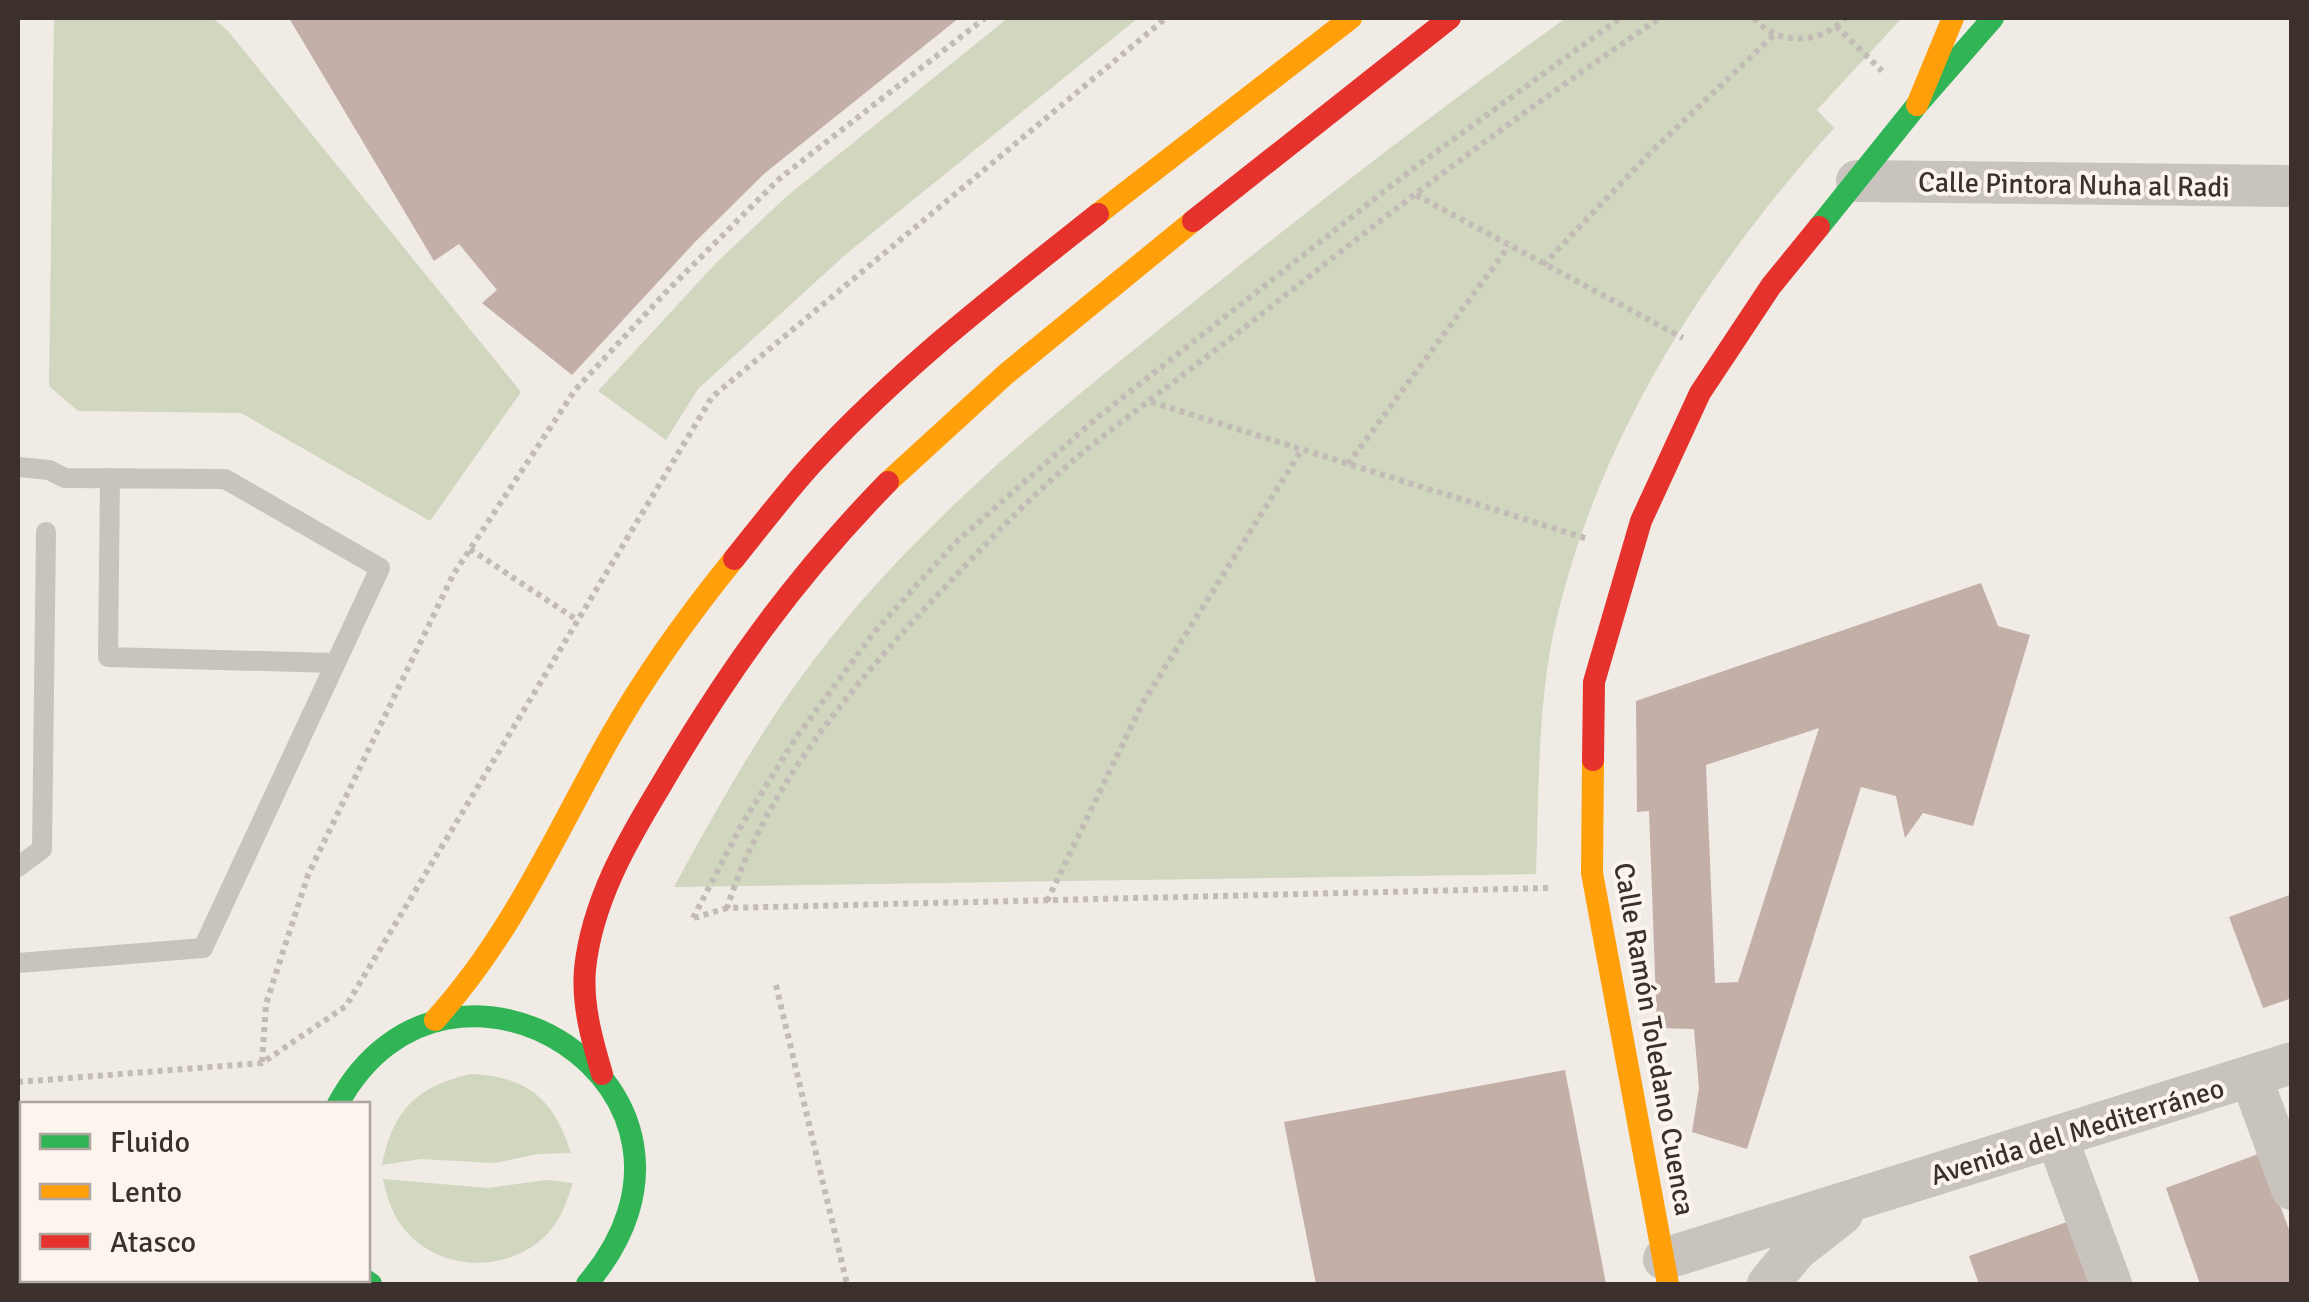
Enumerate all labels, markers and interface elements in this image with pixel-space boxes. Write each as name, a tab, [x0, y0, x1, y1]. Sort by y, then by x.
street label: Calle Pintora Nuha al Radi	[1918, 165, 2230, 205]
street label: Calle Ramón Toledano Cuenca	[1606, 860, 1702, 1218]
street label: Avenida del Mediterráneo	[1926, 1071, 2228, 1193]
legend	[20, 1102, 370, 1282]
text: Fluido	[110, 1124, 190, 1161]
text: Lento	[110, 1174, 182, 1211]
text: Atasco	[110, 1224, 196, 1261]

